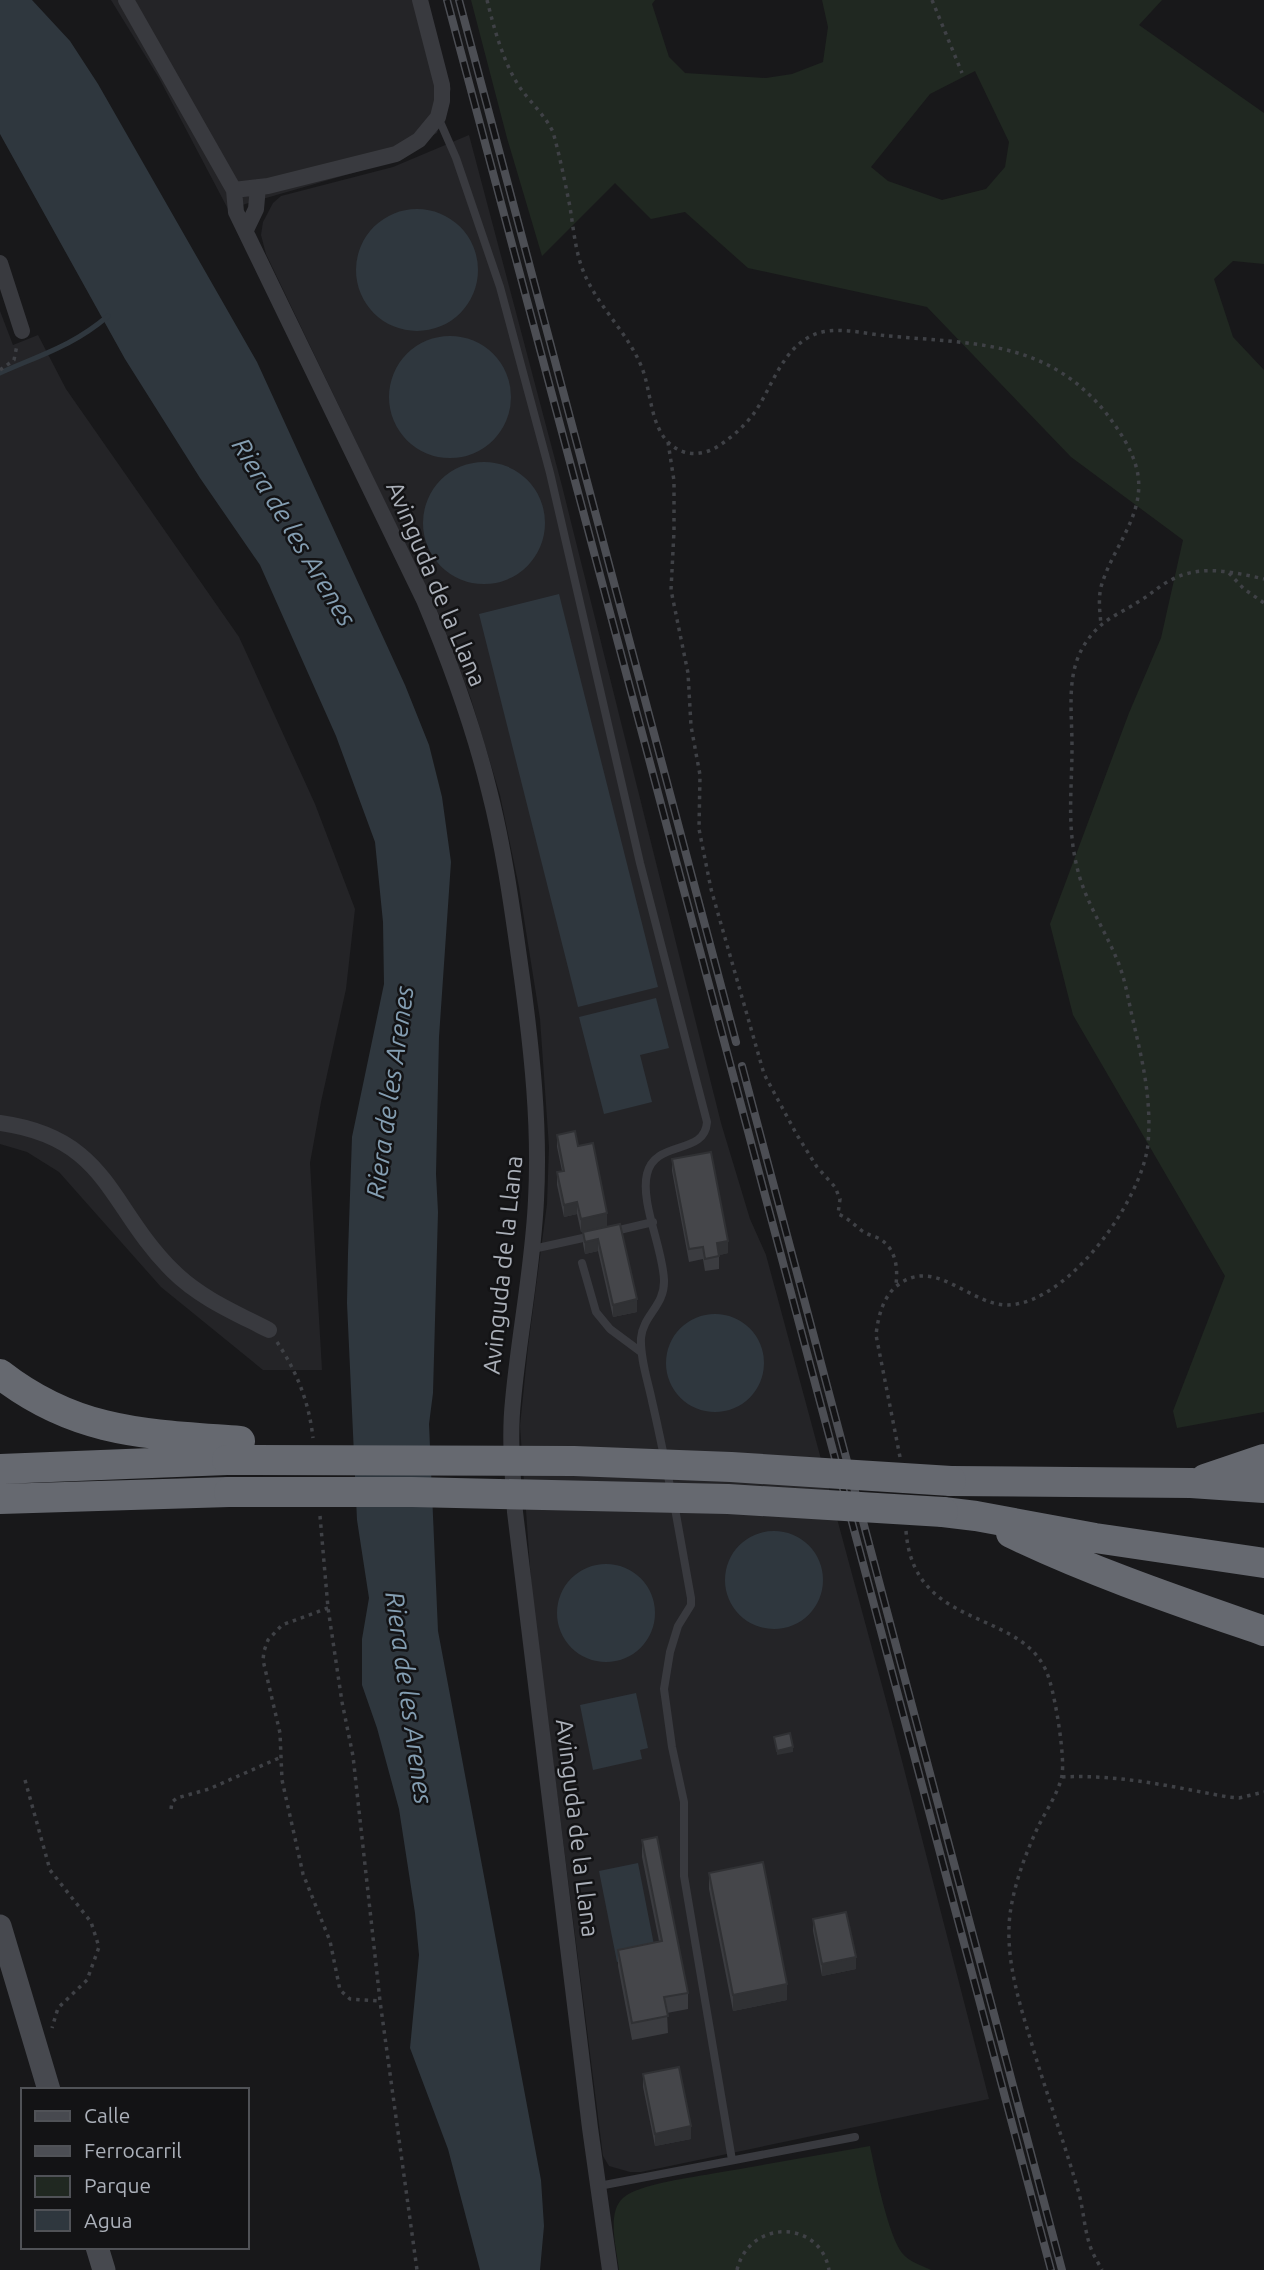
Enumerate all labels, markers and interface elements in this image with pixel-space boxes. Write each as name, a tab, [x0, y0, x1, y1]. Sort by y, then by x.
water label: Riera de les Arenes	[227, 432, 362, 631]
street label: Avinguda de la Llana	[381, 477, 492, 690]
water label: Riera de les Arenes	[360, 984, 419, 1200]
street label: Avinguda de la Llana	[478, 1154, 527, 1376]
water label: Riera de les Arenes	[380, 1590, 439, 1806]
street label: Avinguda de la Llana	[551, 1717, 604, 1939]
legend	[21, 2088, 248, 2249]
text: Calle	[84, 2103, 130, 2127]
text: Ferrocarril	[84, 2138, 182, 2162]
text: Parque	[84, 2173, 151, 2197]
text: Agua	[84, 2208, 133, 2232]

